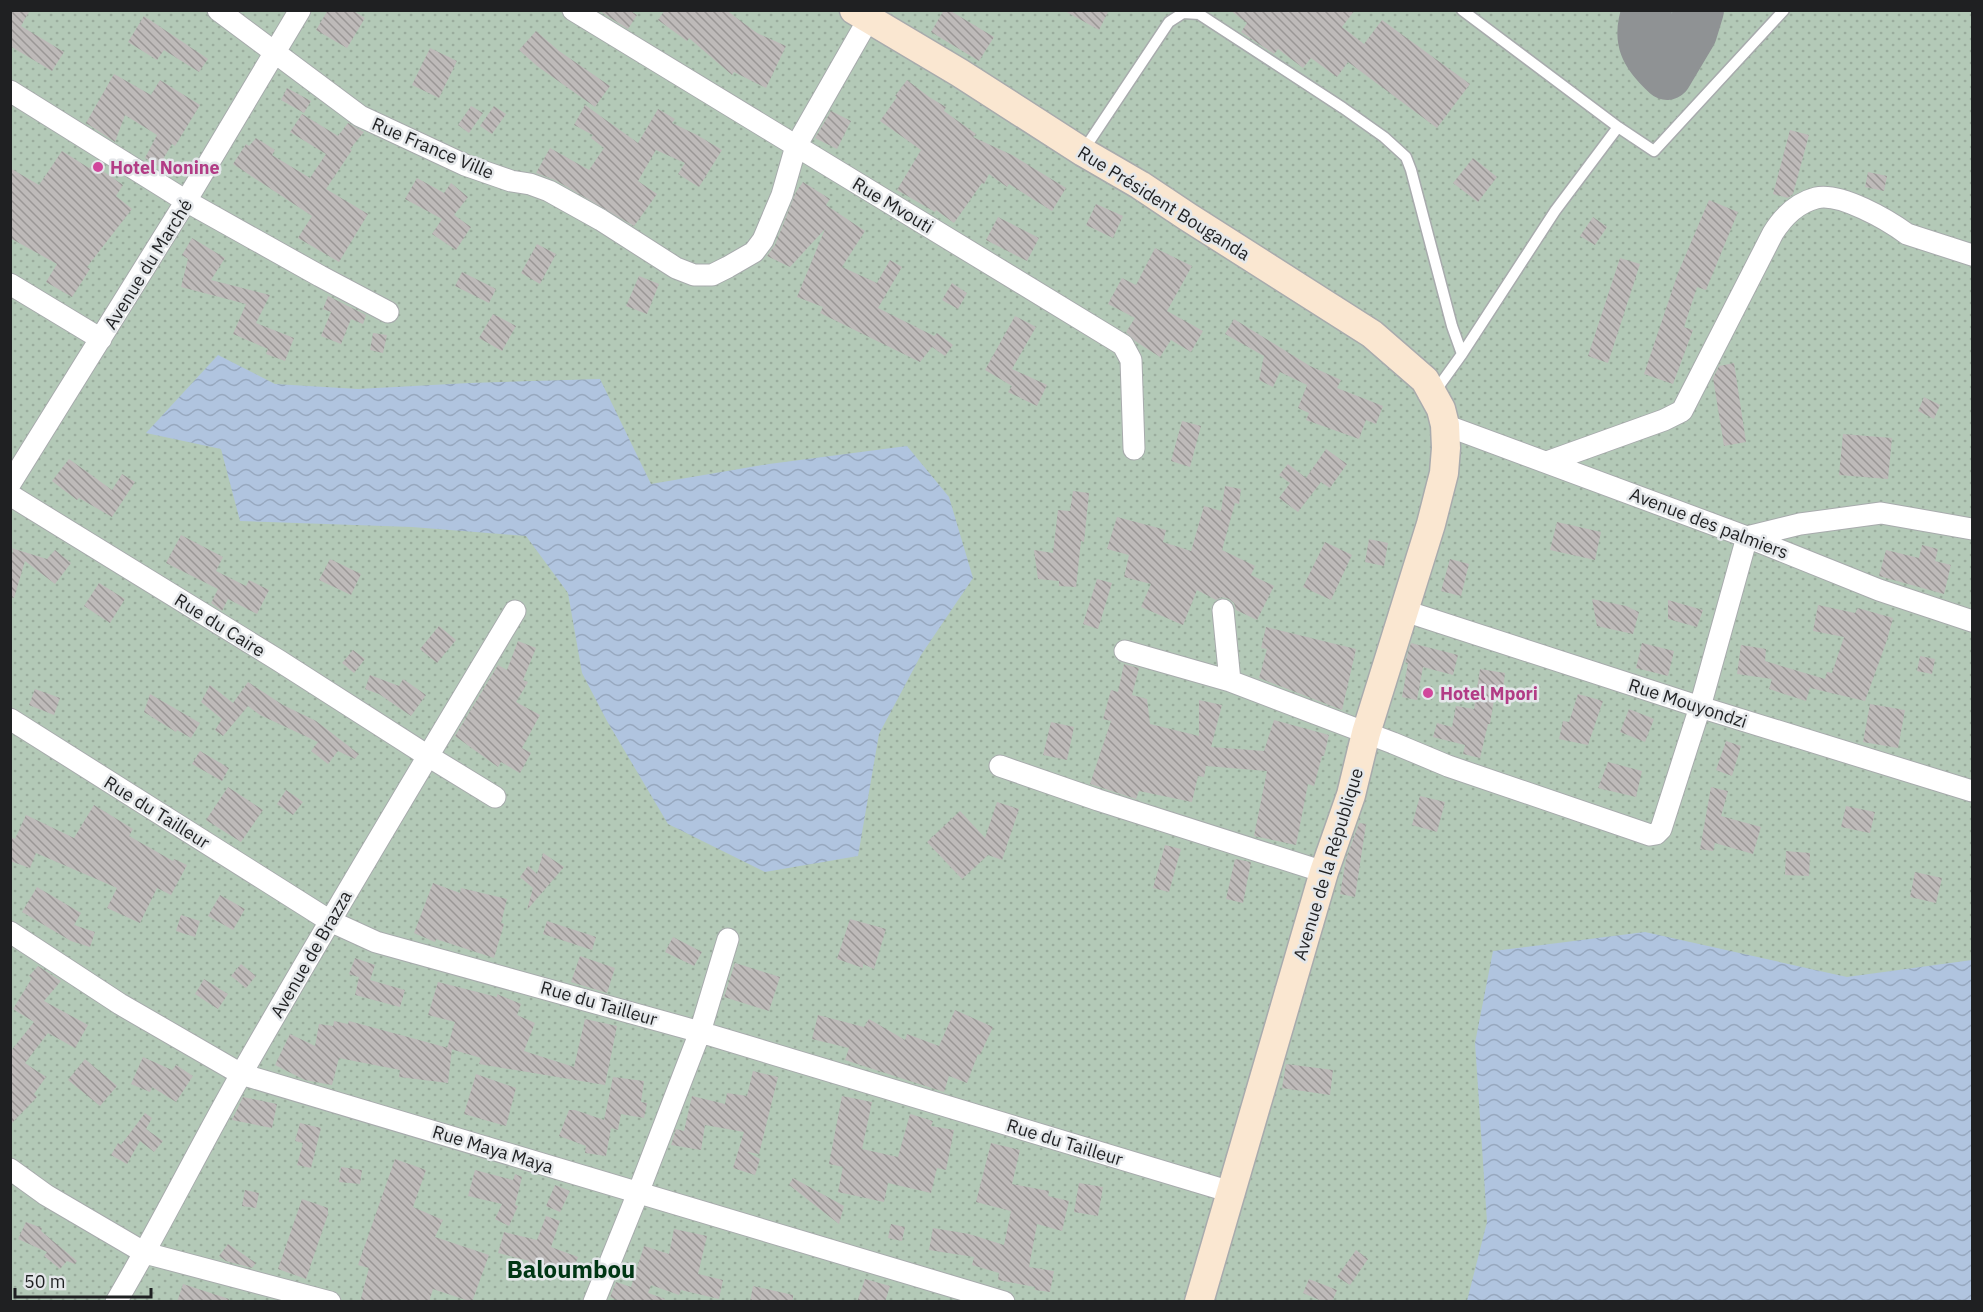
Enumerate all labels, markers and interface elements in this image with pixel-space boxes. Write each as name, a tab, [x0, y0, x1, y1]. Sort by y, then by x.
street label: Rue France Ville	[369, 112, 497, 184]
street label: Rue Président Bouganda	[1074, 141, 1255, 266]
place label: Hotel Nonine	[110, 156, 220, 179]
marker: Hotel Nonine	[91, 160, 105, 174]
street label: Rue Mvouti	[848, 172, 938, 238]
street label: Avenue du Marché	[99, 195, 197, 333]
street label: Avenue des palmiers	[1626, 482, 1792, 564]
street label: Rue du Caire	[170, 588, 270, 662]
street label: Rue Mouyondzi	[1626, 673, 1750, 733]
place label: Hotel Mpori	[1440, 682, 1538, 705]
marker: Hotel Mpori	[1421, 686, 1435, 700]
street label: Avenue de la République	[1288, 765, 1368, 963]
street label: Rue du Tailleur	[100, 770, 214, 854]
street label: Avenue de Brazza	[265, 886, 357, 1022]
street label: Rue du Tailleur	[538, 975, 660, 1031]
street label: Rue du Tailleur	[1004, 1113, 1126, 1171]
street label: Rue Maya Maya	[430, 1120, 557, 1178]
district label: Baloumbou	[507, 1253, 635, 1285]
scale bar	[15, 1261, 152, 1299]
text: 50 m	[24, 1270, 66, 1293]

